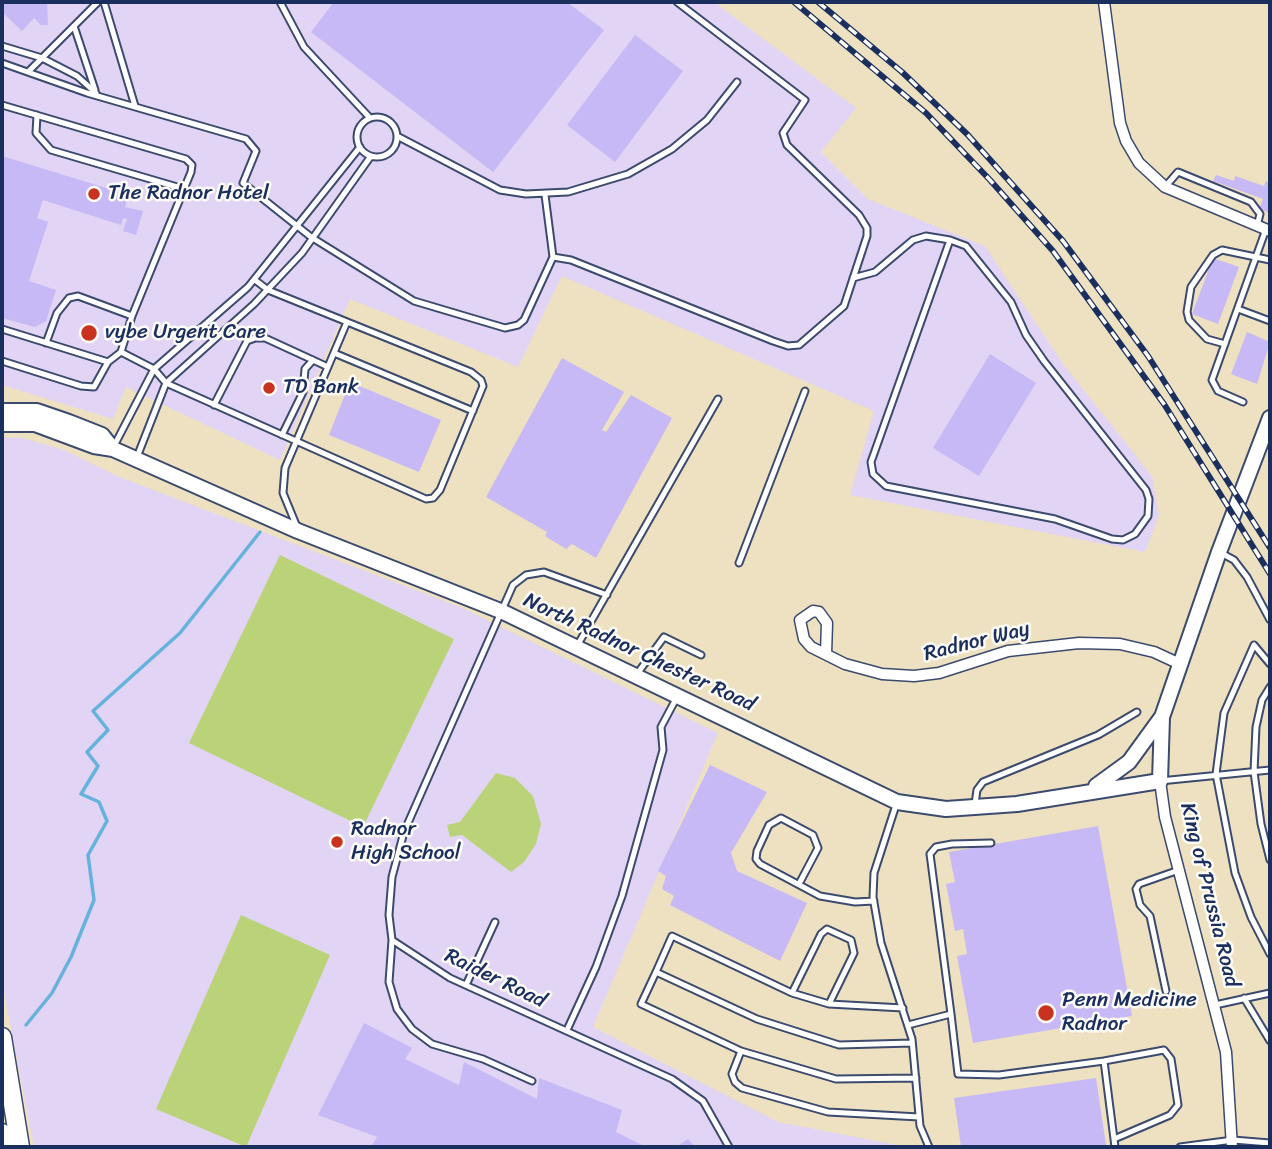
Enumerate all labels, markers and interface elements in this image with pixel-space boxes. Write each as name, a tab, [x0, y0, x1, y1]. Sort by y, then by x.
place label: The Radnor Hotel	[108, 181, 269, 207]
marker: The Radnor Hotel	[86, 186, 102, 202]
place label: vybe Urgent Care	[105, 320, 266, 346]
marker: vybe Urgent Care	[79, 323, 99, 343]
place label: TD Bank	[283, 375, 359, 401]
marker: TD Bank	[261, 380, 277, 396]
street label: North Radnor Chester Road	[519, 588, 759, 718]
street label: Radnor Way	[922, 617, 1032, 667]
street label: King of Prussia Road	[1174, 800, 1244, 990]
place label: Radnor High School	[351, 817, 461, 867]
marker: Radnor High School	[329, 834, 345, 850]
street label: Raider Road	[440, 944, 550, 1014]
place label: Penn Medicine Radnor	[1062, 988, 1197, 1038]
marker: Penn Medicine Radnor	[1036, 1003, 1056, 1023]

